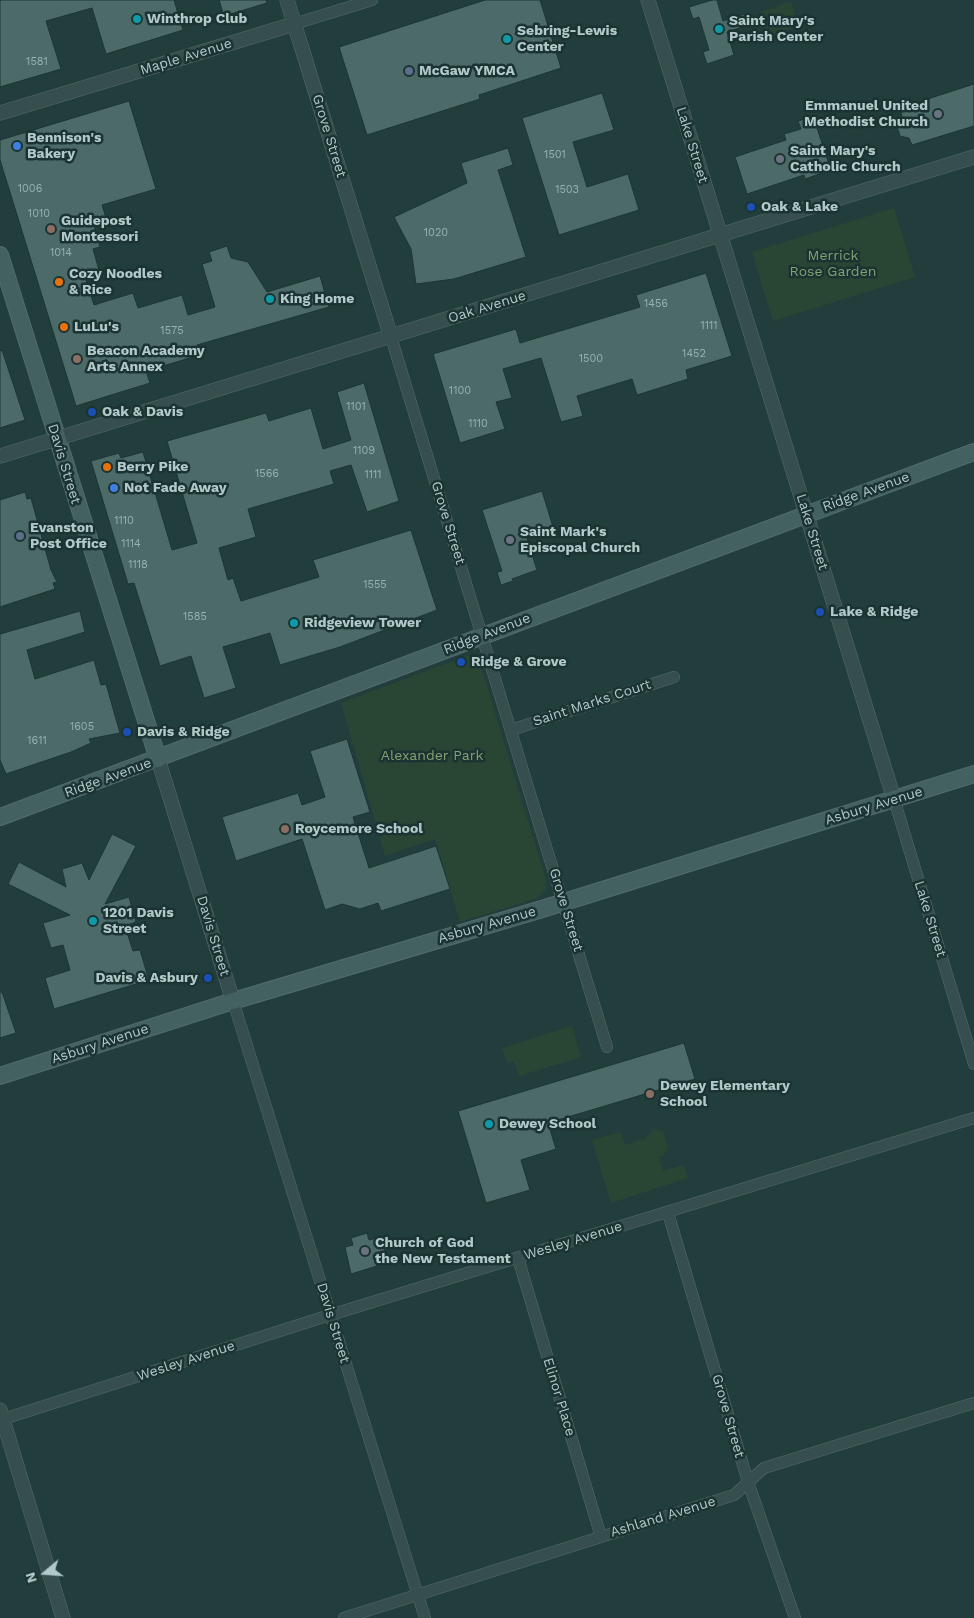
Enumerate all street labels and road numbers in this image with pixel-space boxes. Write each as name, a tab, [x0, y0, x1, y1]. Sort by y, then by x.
street label: Maple Avenue	[138, 35, 234, 79]
street label: Grove Street	[308, 92, 350, 180]
street label: Lake Street	[672, 105, 712, 185]
street label: Oak Avenue	[446, 287, 528, 327]
street label: Davis Street	[44, 422, 84, 506]
street label: Ridge Avenue	[820, 468, 912, 516]
street label: Grove Street	[427, 479, 469, 567]
street label: Lake Street	[792, 492, 832, 572]
street label: Ridge Avenue	[441, 610, 533, 658]
street label: Saint Marks Court	[531, 676, 653, 730]
street label: Ridge Avenue	[62, 754, 154, 802]
street label: Asbury Avenue	[823, 783, 925, 829]
street label: Grove Street	[545, 866, 587, 954]
street label: Lake Street	[910, 879, 950, 959]
street label: Davis Street	[193, 894, 233, 978]
street label: Asbury Avenue	[436, 903, 538, 947]
street label: Asbury Avenue	[49, 1020, 151, 1068]
street label: Wesley Avenue	[522, 1218, 624, 1264]
street label: Davis Street	[313, 1281, 353, 1365]
street label: Wesley Avenue	[135, 1337, 237, 1385]
street label: Elinor Place	[539, 1356, 579, 1438]
street label: Grove Street	[708, 1372, 748, 1460]
street label: Ashland Avenue	[608, 1493, 718, 1541]

